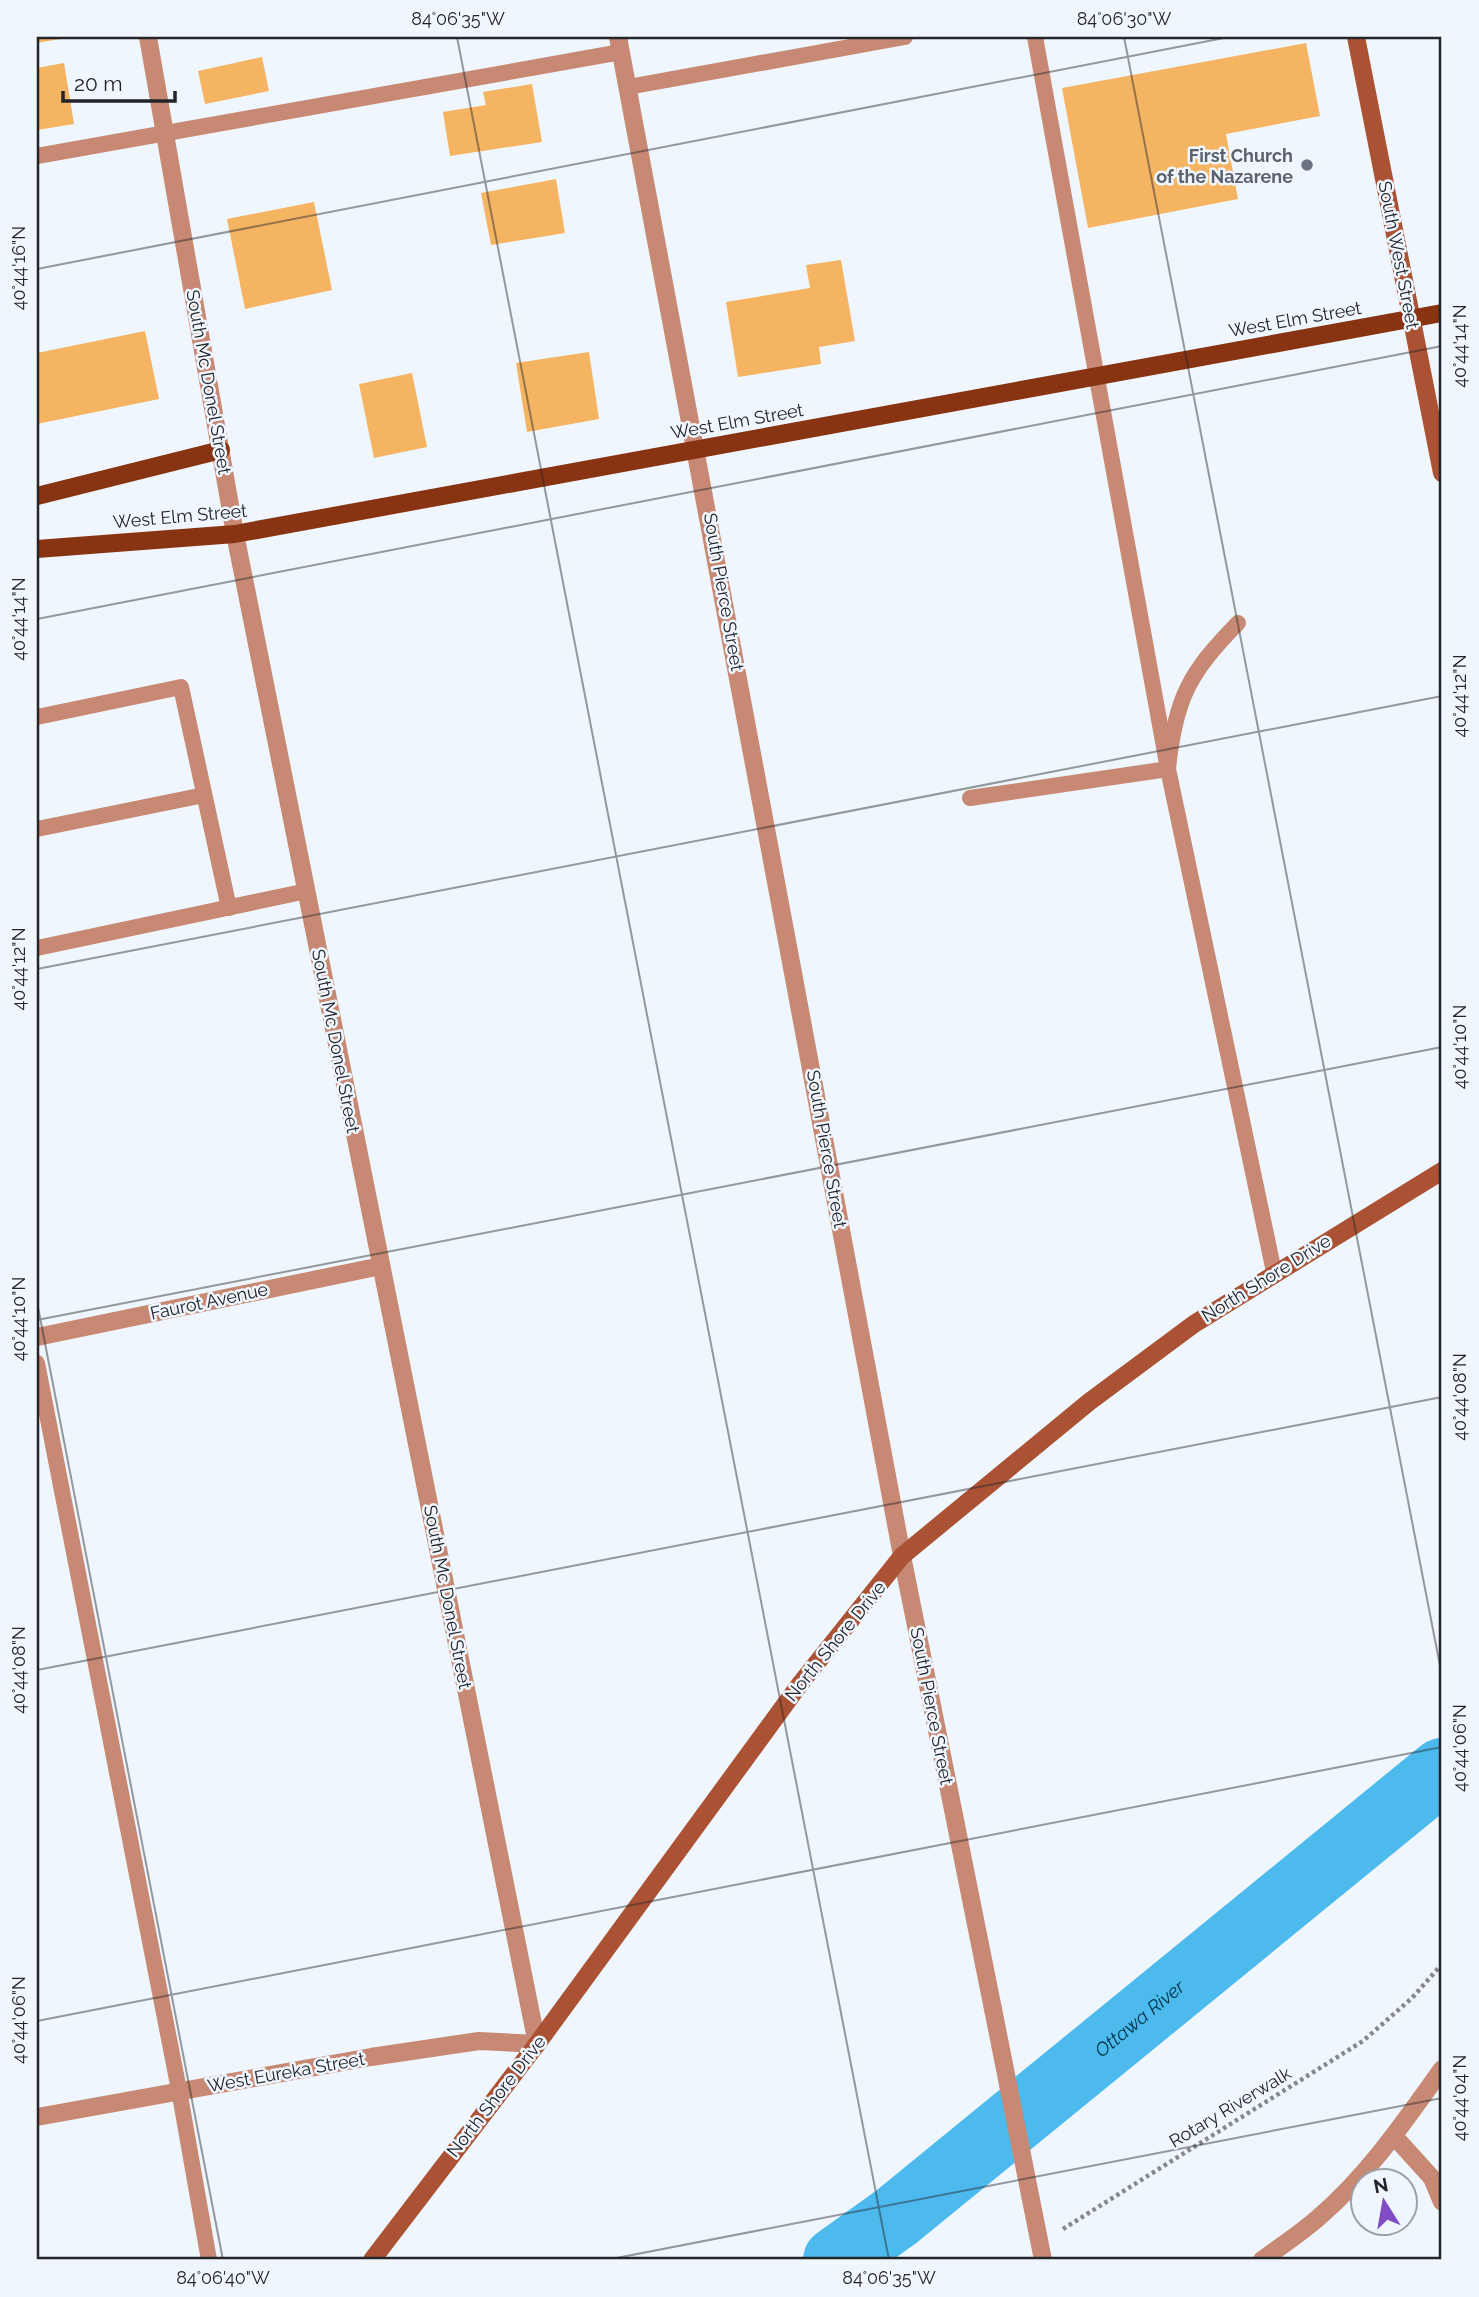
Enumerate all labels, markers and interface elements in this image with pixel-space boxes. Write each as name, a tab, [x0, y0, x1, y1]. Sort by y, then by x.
text: 84°06'35"W	[411, 8, 505, 29]
text: 84°06'30"W	[1077, 8, 1172, 29]
scale bar	[63, 60, 175, 104]
text: 20 m	[74, 71, 122, 96]
place label: First Church of the Nazarene	[1156, 145, 1293, 187]
marker: First Church of the Nazarene	[1299, 157, 1315, 173]
street label: South West Street	[1374, 179, 1424, 331]
text: 40°44'16"N	[8, 226, 29, 310]
street label: South Mc Donel Street	[182, 288, 236, 476]
street label: West Elm Street	[1227, 297, 1363, 341]
text: 40°44'14"N	[1449, 304, 1470, 388]
street label: West Elm Street	[669, 399, 805, 443]
street label: West Elm Street	[112, 500, 248, 532]
street label: South Pierce Street	[700, 511, 748, 673]
text: 40°44'14"N	[8, 577, 29, 661]
text: 40°44'12"N	[1449, 654, 1470, 738]
text: 40°44'12"N	[8, 927, 29, 1011]
street label: South Mc Donel Street	[308, 947, 364, 1135]
text: 40°44'10"N	[1449, 1005, 1470, 1089]
street label: South Pierce Street	[803, 1068, 851, 1230]
street label: North Shore Drive	[1198, 1230, 1335, 1326]
text: 40°44'10"N	[8, 1277, 29, 1361]
street label: Faurot Avenue	[148, 1278, 270, 1324]
text: 40°44'08"N	[1449, 1353, 1470, 1441]
street label: South Mc Donel Street	[420, 1503, 476, 1691]
street label: North Shore Drive	[780, 1576, 890, 1705]
street label: South Pierce Street	[906, 1625, 958, 1787]
text: 40°44'08"N	[8, 1626, 29, 1714]
text: 40°44'06"N	[1449, 1704, 1470, 1792]
water label: Ottawa River	[1090, 1974, 1190, 2061]
text: 40°44'06"N	[8, 1976, 29, 2064]
street label: North Shore Drive	[442, 2031, 550, 2161]
street label: West Eureka Street	[206, 2048, 366, 2096]
text: 40°44'04"N	[1449, 2055, 1470, 2141]
street label: Rotary Riverwalk	[1165, 2062, 1295, 2152]
north arrow	[1350, 2168, 1420, 2238]
text: N	[1372, 2173, 1390, 2197]
text: 84°06'40"W	[176, 2267, 270, 2288]
text: 84°06'35"W	[842, 2267, 936, 2288]

